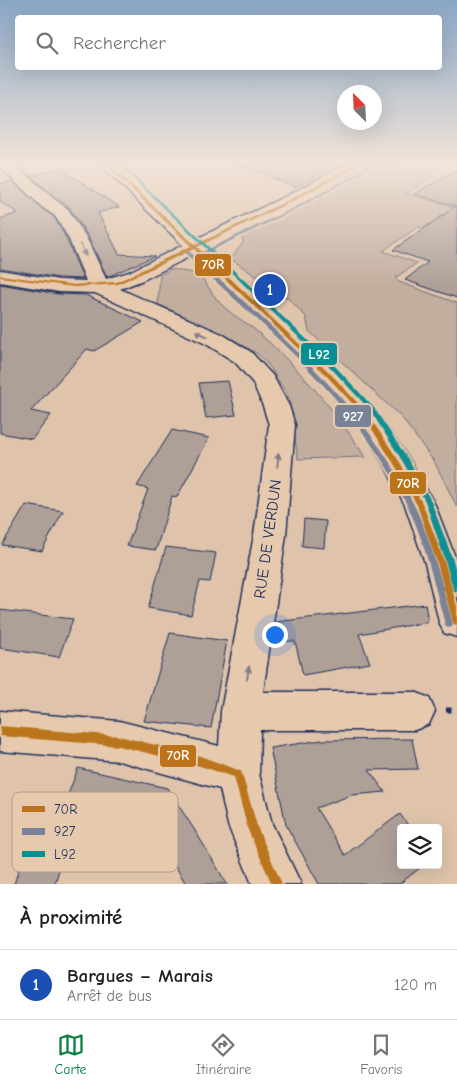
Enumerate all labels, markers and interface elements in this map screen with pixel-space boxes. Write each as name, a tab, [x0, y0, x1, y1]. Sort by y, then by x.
search box	[15, 15, 442, 70]
icon: search	[33, 29, 61, 57]
text: Rechercher	[73, 32, 166, 54]
north arrow	[337, 85, 382, 130]
one-way arrow	[79, 243, 87, 257]
line badge: 70R	[194, 253, 232, 277]
text: 70R	[202, 256, 224, 273]
pin: 1	[254, 271, 286, 309]
one-way arrow	[195, 329, 209, 337]
line badge: L92	[300, 342, 338, 366]
text: L92	[308, 346, 330, 363]
line badge: 927	[334, 404, 372, 428]
text: 927	[343, 408, 364, 425]
one-way arrow	[274, 452, 282, 468]
line badge: 70R	[389, 471, 427, 495]
text: 70R	[397, 475, 419, 492]
street label: RUE DE VERDUN	[251, 478, 285, 600]
your location	[262, 622, 288, 648]
one-way arrow	[244, 665, 252, 681]
line badge: 70R	[159, 744, 197, 768]
text: 70R	[167, 747, 189, 764]
legend	[12, 792, 178, 872]
text: 70R	[54, 801, 78, 818]
text: 927	[54, 823, 76, 840]
map controls	[397, 824, 442, 869]
button: layers	[397, 824, 442, 869]
text: L92	[54, 846, 76, 863]
text: À proximité	[20, 905, 122, 929]
text: Bargues – Marais	[67, 965, 213, 987]
text: 1	[33, 976, 39, 994]
text: 120 m	[394, 976, 437, 994]
text: Arrêt de bus	[67, 987, 152, 1005]
tab: Carte	[55, 1031, 87, 1078]
tab: Itinéraire	[196, 1031, 251, 1078]
tab: Favoris	[360, 1031, 402, 1078]

